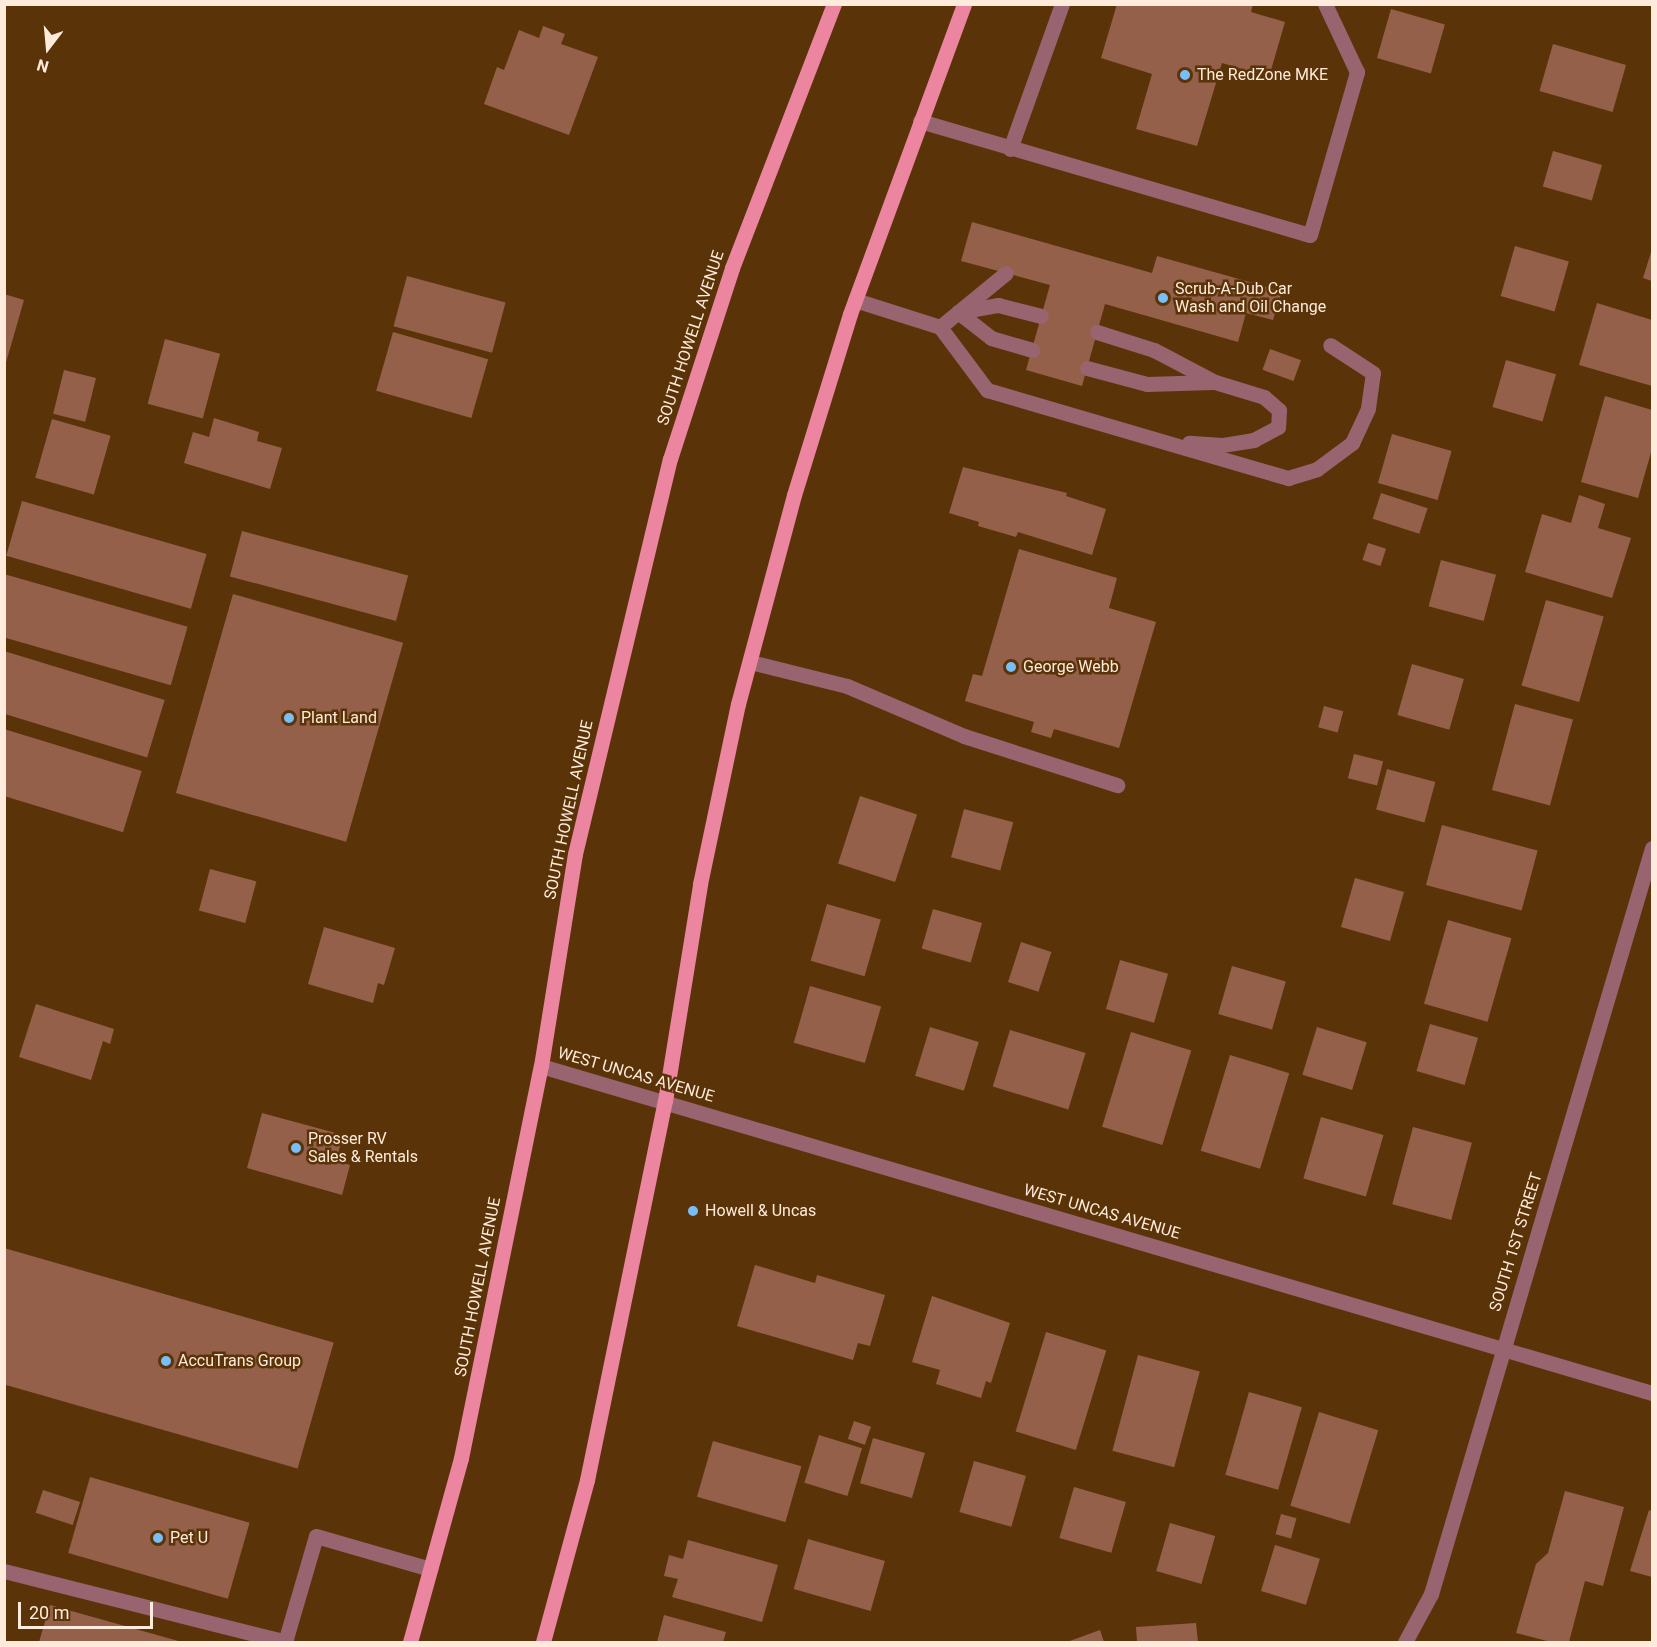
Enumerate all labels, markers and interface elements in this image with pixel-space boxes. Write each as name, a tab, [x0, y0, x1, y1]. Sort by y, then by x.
north arrow	[18, 18, 78, 78]
text: N	[35, 55, 51, 76]
place label: The RedZone MKE	[1197, 65, 1328, 85]
marker: The RedZone MKE	[1178, 68, 1192, 82]
street label: SOUTH HOWELL AVENUE	[654, 248, 728, 428]
place label: Scrub-A-Dub Car Wash and Oil Change	[1175, 279, 1326, 317]
marker: Scrub-A-Dub Car Wash and Oil Change	[1156, 291, 1170, 305]
place label: George Webb	[1023, 657, 1119, 677]
marker: George Webb	[1004, 660, 1018, 674]
place label: Plant Land	[301, 708, 377, 728]
marker: Plant Land	[282, 711, 296, 725]
street label: SOUTH HOWELL AVENUE	[541, 719, 597, 901]
street label: WEST UNCAS AVENUE	[555, 1043, 717, 1107]
place label: Prosser RV Sales & Rentals	[308, 1129, 418, 1167]
marker: Prosser RV Sales & Rentals	[289, 1141, 303, 1155]
street label: SOUTH 1ST STREET	[1486, 1170, 1546, 1314]
street label: WEST UNCAS AVENUE	[1021, 1180, 1183, 1244]
street label: SOUTH HOWELL AVENUE	[451, 1196, 505, 1378]
place label: Howell & Uncas	[705, 1201, 816, 1221]
marker: Howell & Uncas	[686, 1204, 700, 1218]
place label: AccuTrans Group	[178, 1351, 301, 1371]
marker: AccuTrans Group	[159, 1354, 173, 1368]
place label: Pet U	[170, 1528, 208, 1548]
marker: Pet U	[151, 1531, 165, 1545]
scale bar	[21, 1590, 156, 1628]
text: 20 m	[29, 1602, 69, 1623]

